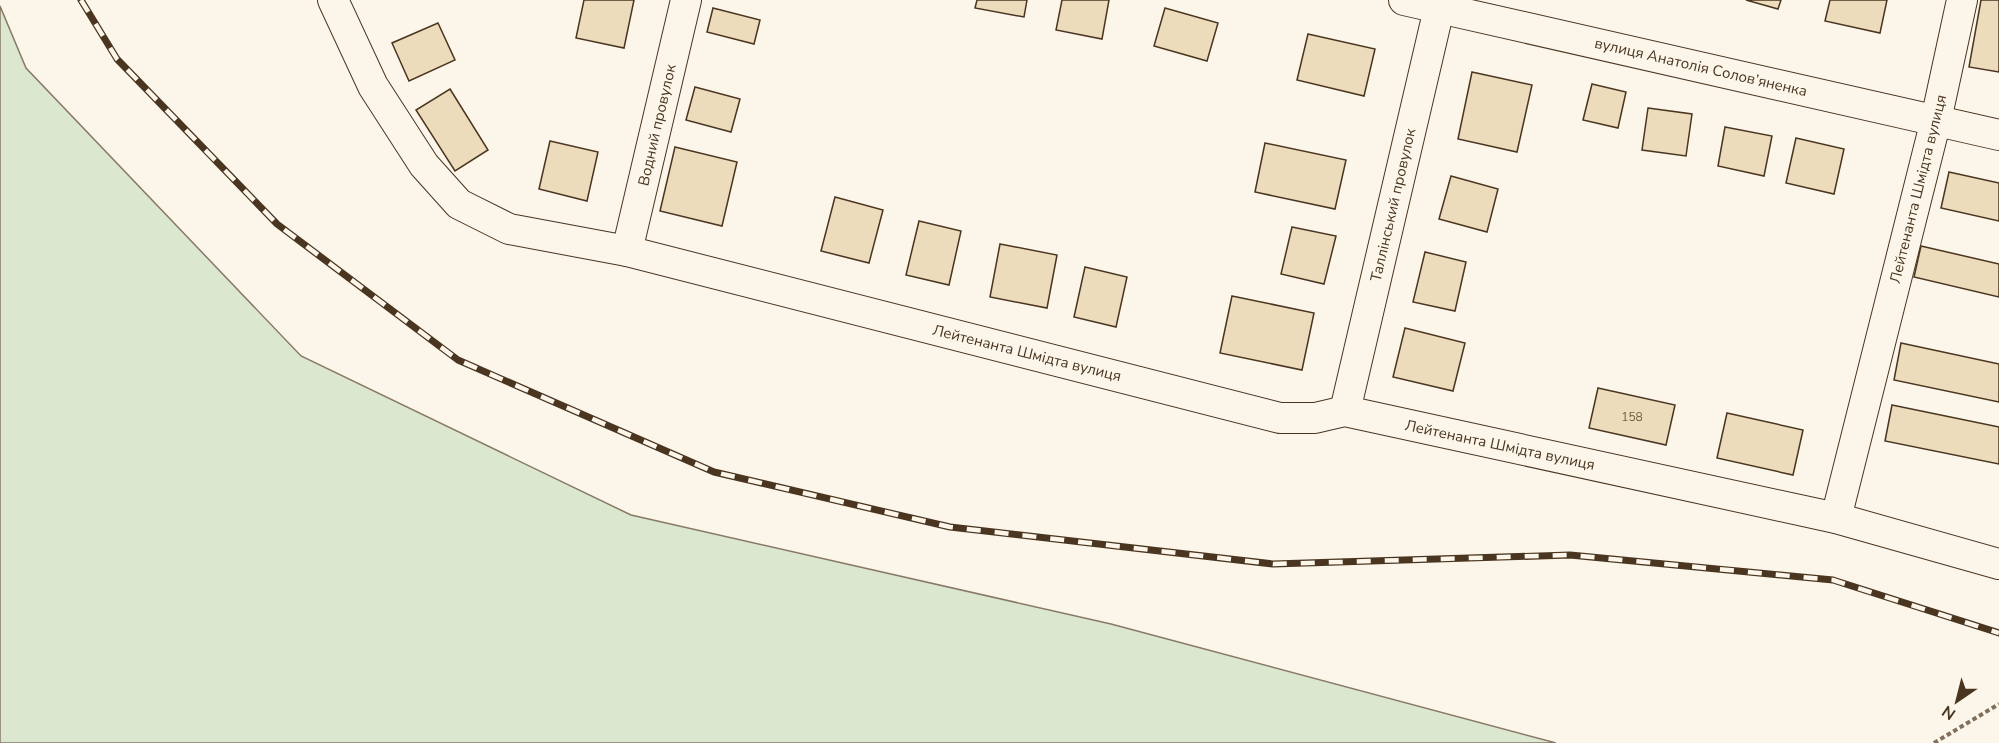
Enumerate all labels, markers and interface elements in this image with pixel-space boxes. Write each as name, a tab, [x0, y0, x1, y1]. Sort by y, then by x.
street label: вулиця Анатолія Солов’яненка	[1593, 33, 1809, 101]
street label: Водний провулок	[633, 62, 681, 188]
street label: Лейтенанта Шмідта вулиця	[1885, 93, 1951, 285]
street label: Таллінський провулок	[1366, 126, 1420, 284]
street label: Лейтенанта Шмідта вулиця	[931, 320, 1123, 386]
house number: 158	[1621, 409, 1643, 425]
street label: Лейтенанта Шмідта вулиця	[1403, 415, 1597, 475]
north arrow	[1927, 671, 1987, 731]
text: N	[1938, 700, 1960, 725]

